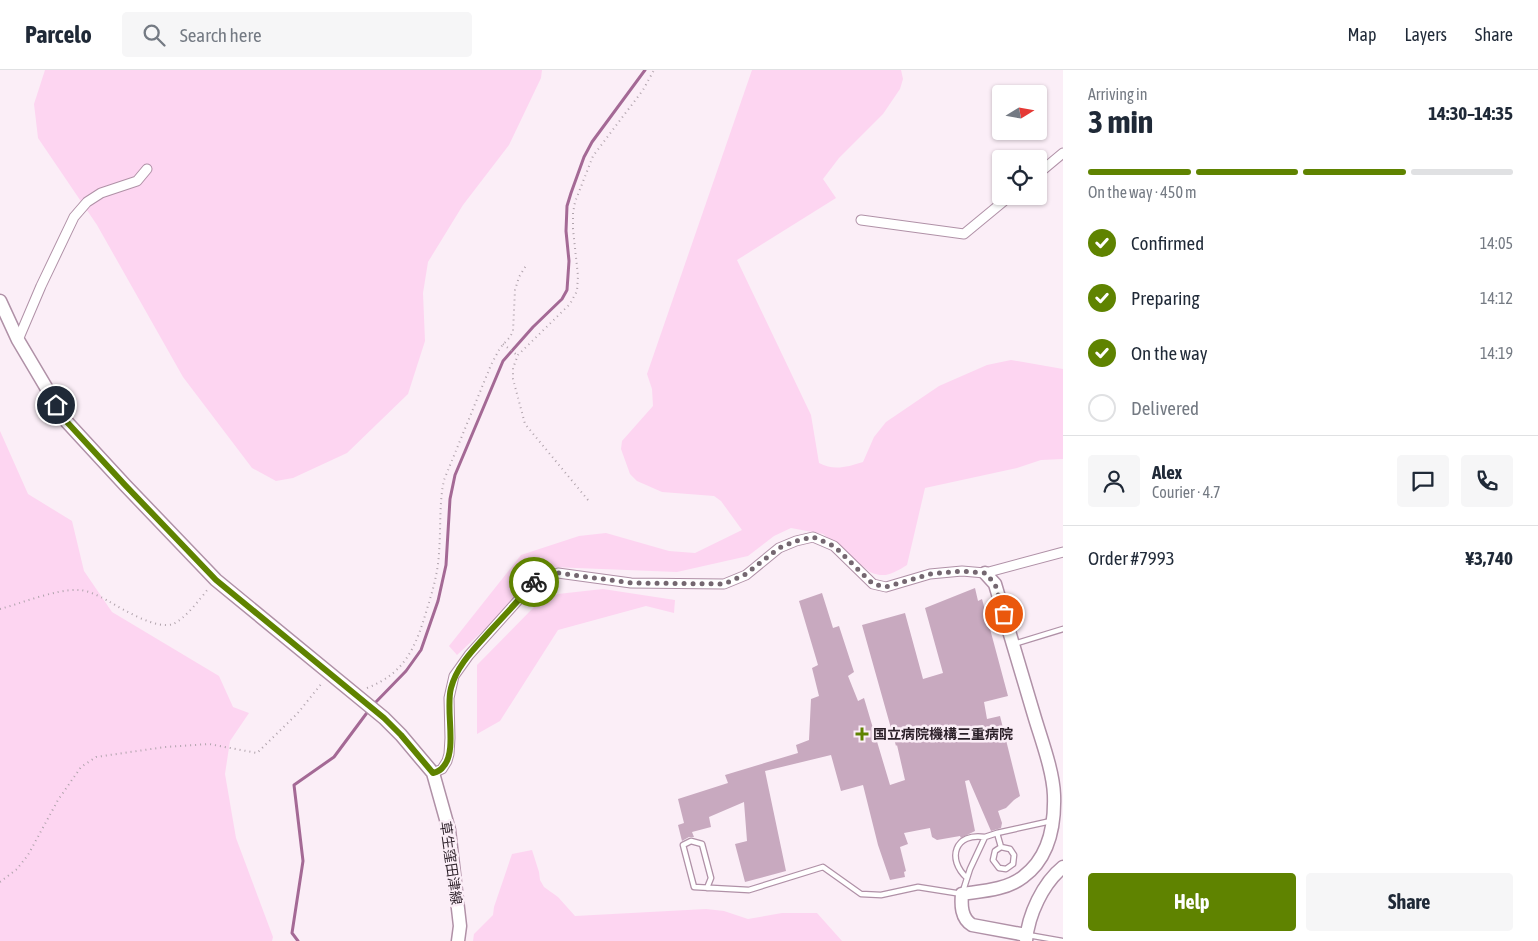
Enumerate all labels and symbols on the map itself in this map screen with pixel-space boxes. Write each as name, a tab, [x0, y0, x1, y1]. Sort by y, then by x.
north arrow	[992, 85, 1048, 140]
pin	[35, 384, 77, 426]
courier	[509, 557, 559, 607]
pin	[983, 593, 1025, 635]
place label: 国立病院機構三重病院	[873, 726, 1013, 742]
marker: 国立病院機構三重病院	[855, 727, 869, 741]
street label: 草生窪田津線	[437, 820, 465, 906]

